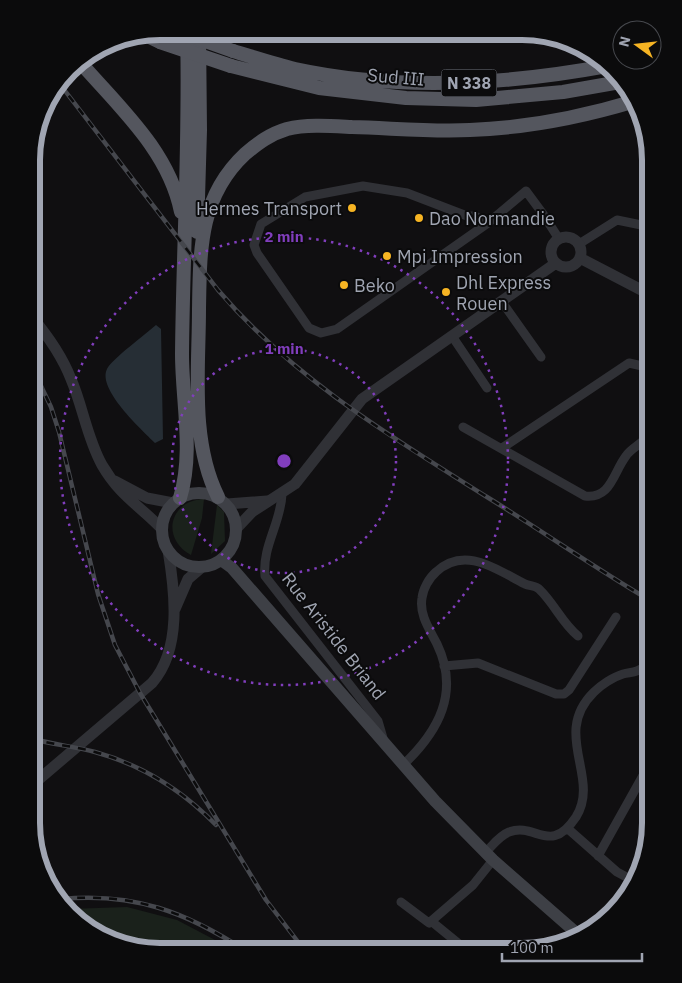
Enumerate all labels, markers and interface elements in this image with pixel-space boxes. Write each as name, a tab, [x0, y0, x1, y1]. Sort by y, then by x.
north arrow	[612, 20, 662, 70]
text: N	[614, 34, 634, 49]
street label: Sud III	[367, 63, 425, 91]
road number: N 338	[442, 70, 496, 96]
place label: Hermes Transport	[196, 197, 342, 220]
marker: Hermes Transport	[346, 202, 358, 214]
place label: Dao Normandie	[429, 207, 555, 230]
marker: Dao Normandie	[413, 212, 425, 224]
text: 2 min	[264, 227, 304, 246]
place label: Mpi Impression	[397, 245, 523, 268]
marker: Mpi Impression	[381, 250, 393, 262]
place label: Dhl Express Rouen	[456, 271, 551, 315]
place label: Beko	[354, 274, 395, 297]
marker: Beko	[338, 279, 350, 291]
marker: Dhl Express Rouen	[440, 286, 452, 298]
text: 1 min	[264, 339, 304, 358]
centre of rings	[275, 452, 293, 470]
street label: Rue Aristide Briand	[277, 568, 391, 704]
scale bar	[502, 930, 642, 962]
text: 100 m	[510, 938, 554, 957]

